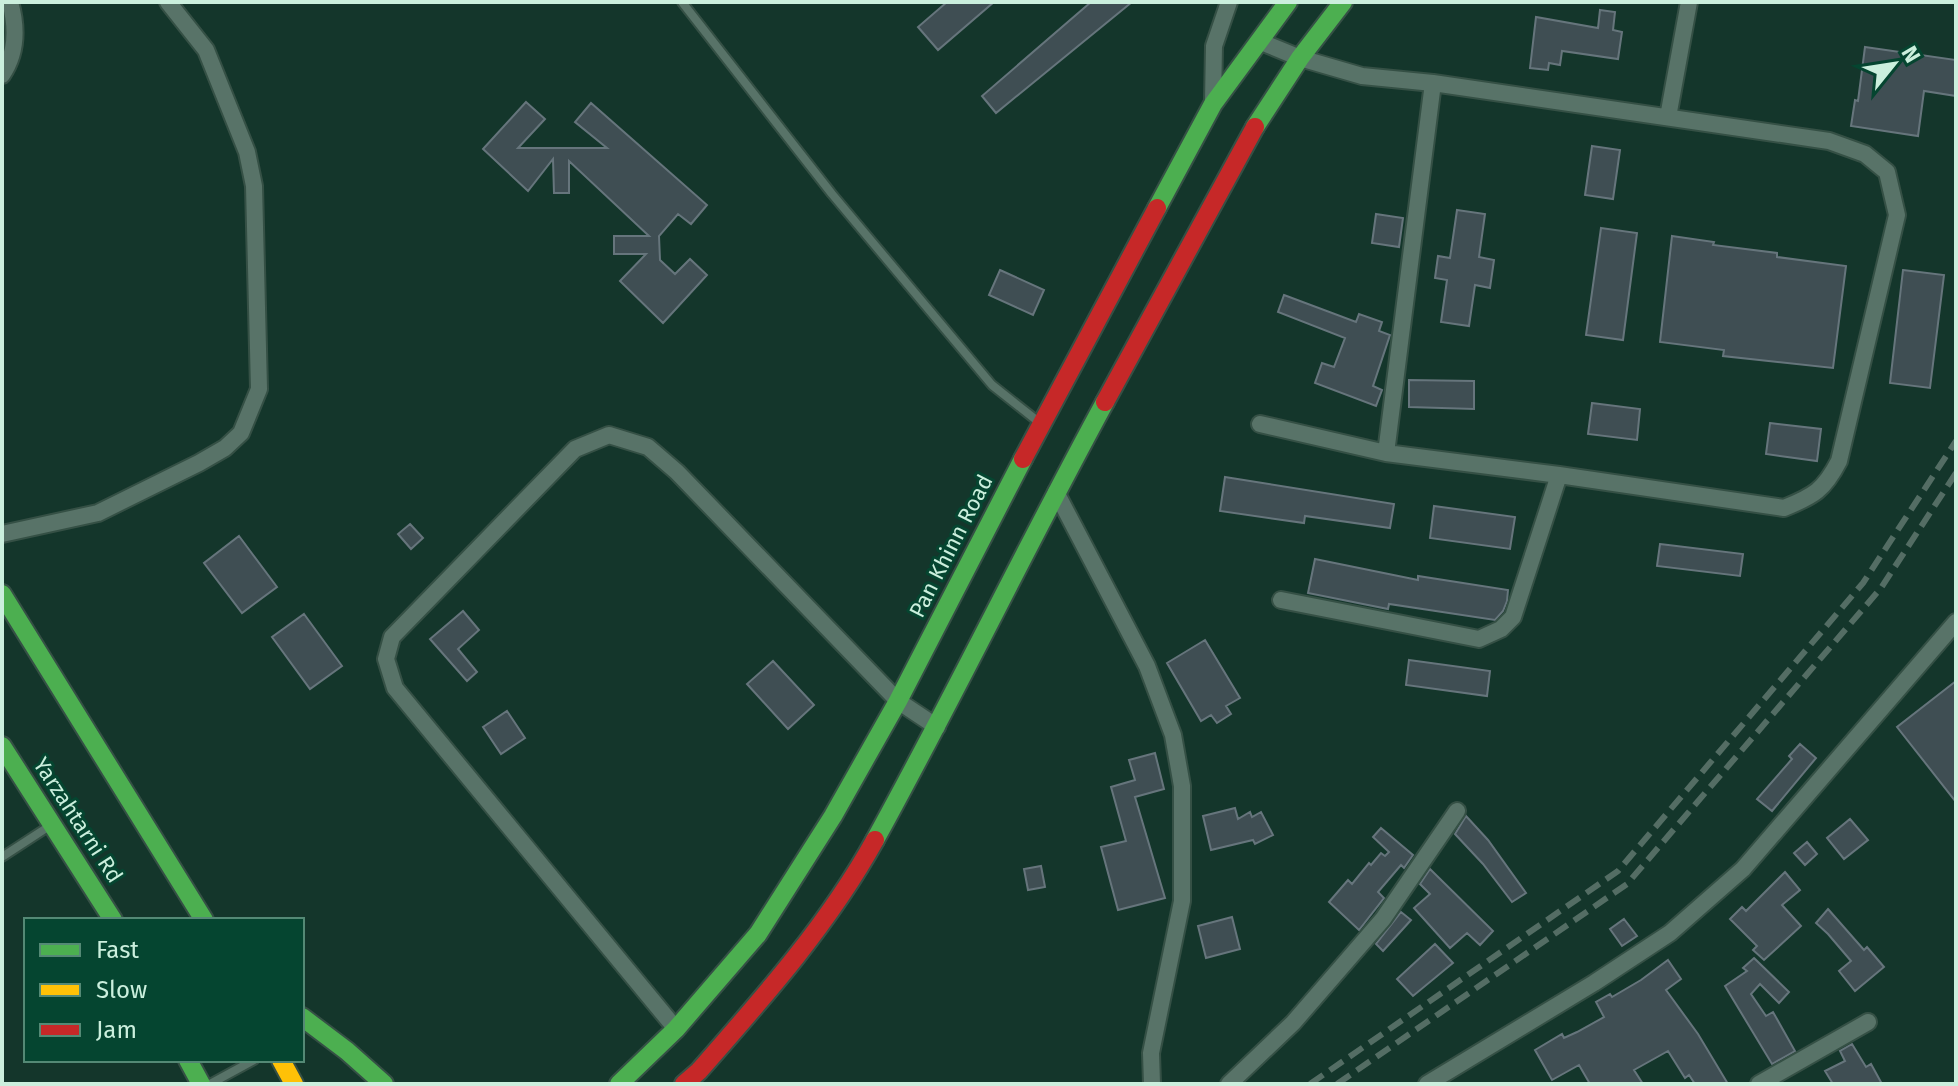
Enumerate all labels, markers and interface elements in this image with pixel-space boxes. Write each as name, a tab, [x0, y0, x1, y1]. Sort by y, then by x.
north arrow	[1854, 24, 1934, 104]
text: N	[1896, 41, 1926, 67]
street label: Pan Khinn Road	[903, 470, 999, 622]
street label: Yarzahtarni Rd	[27, 752, 129, 888]
legend	[24, 918, 304, 1062]
text: Fast	[96, 936, 139, 964]
text: Slow	[96, 976, 147, 1004]
text: Jam	[96, 1016, 137, 1044]

